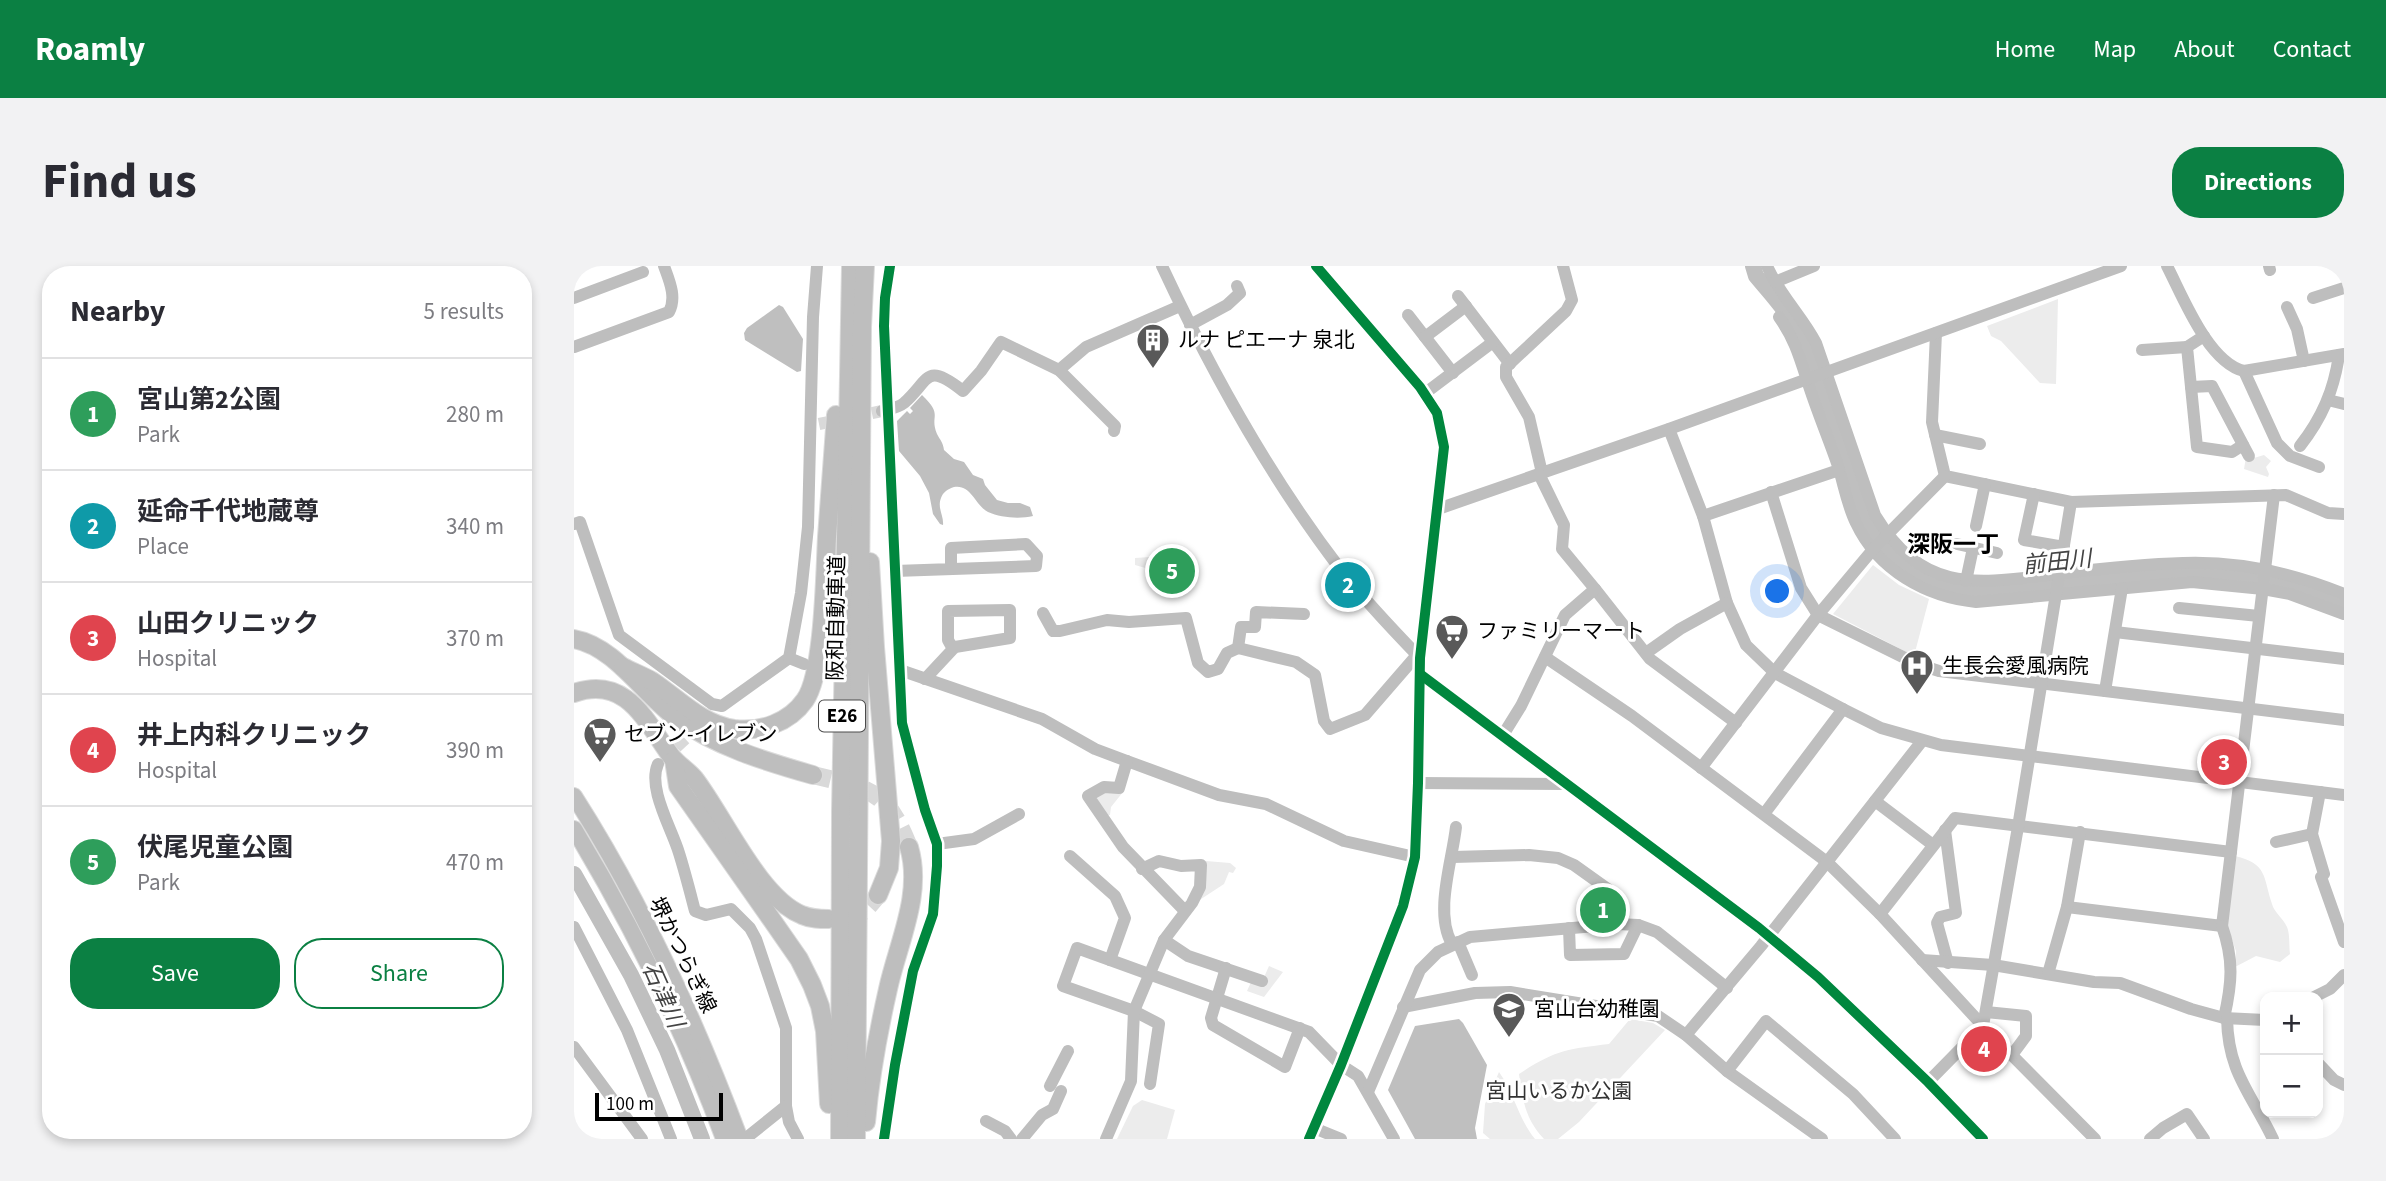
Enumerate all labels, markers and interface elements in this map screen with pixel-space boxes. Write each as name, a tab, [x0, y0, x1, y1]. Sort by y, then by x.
text: Roamly	[35, 26, 145, 73]
text: Home	[1995, 32, 2055, 67]
text: Map	[2093, 32, 2136, 67]
text: About	[2174, 32, 2235, 67]
text: Contact	[2273, 32, 2351, 67]
text: Find us	[42, 147, 197, 217]
button: Directions	[2172, 147, 2344, 218]
text: Nearby	[70, 290, 165, 333]
text: 5 results	[424, 295, 504, 328]
building icon: ルナ ピエーナ 泉北	[1134, 321, 1172, 370]
place label: ルナ ピエーナ 泉北	[1178, 325, 1354, 355]
text: 宮山第2公園	[137, 381, 281, 418]
text: 1	[87, 398, 99, 431]
text: 280 m	[446, 398, 504, 431]
text: Park	[137, 418, 180, 451]
text: 延命千代地蔵尊	[137, 493, 319, 530]
text: 2	[87, 510, 99, 543]
text: 340 m	[446, 510, 504, 543]
district label: 深阪一丁	[1907, 528, 1999, 561]
text: Place	[137, 530, 189, 563]
water label: 前田川	[2021, 542, 2096, 582]
pin: 5	[1149, 545, 1195, 597]
street label: 阪和自動車道	[820, 555, 852, 681]
pin: 2	[1325, 559, 1371, 611]
your location	[1760, 574, 1794, 608]
text: 山田クリニック	[137, 605, 319, 642]
supermarket icon: ファミリーマート	[1433, 612, 1471, 661]
place label: ファミリーマート	[1477, 616, 1645, 646]
text: 3	[87, 622, 99, 655]
text: 370 m	[446, 622, 504, 655]
text: Hospital	[137, 642, 217, 675]
hospital icon: 生長会愛風病院	[1898, 647, 1936, 696]
place label: 生長会愛風病院	[1942, 651, 2089, 681]
road number: E26	[819, 701, 865, 732]
supermarket icon: セブン-イレブン	[581, 715, 619, 764]
text: 井上内科クリニック	[137, 717, 371, 754]
place label: セブン-イレブン	[624, 719, 778, 749]
text: 4	[87, 734, 99, 767]
text: 390 m	[446, 734, 504, 767]
pin: 3	[2201, 736, 2247, 788]
text: Hospital	[137, 754, 217, 787]
text: 伏尾児童公園	[137, 829, 293, 866]
text: 5	[87, 846, 99, 879]
text: 470 m	[446, 846, 504, 879]
text: Park	[137, 866, 180, 899]
pin: 1	[1580, 884, 1626, 936]
street label: 堺かつらぎ線	[642, 892, 724, 1018]
button: Save	[70, 938, 280, 1009]
button: Share	[294, 938, 504, 1009]
water label: 石津川	[634, 957, 693, 1036]
school or university icon: 宮山台幼稚園	[1490, 990, 1528, 1039]
map controls	[2260, 992, 2323, 1118]
button: +	[2260, 992, 2323, 1055]
place label: 宮山台幼稚園	[1534, 994, 1660, 1024]
pin: 4	[1961, 1023, 2007, 1075]
button: −	[2260, 1055, 2323, 1118]
park label: 宮山いるか公園	[1486, 1076, 1633, 1106]
scale bar	[595, 1090, 723, 1122]
text: 100 m	[606, 1091, 654, 1118]

